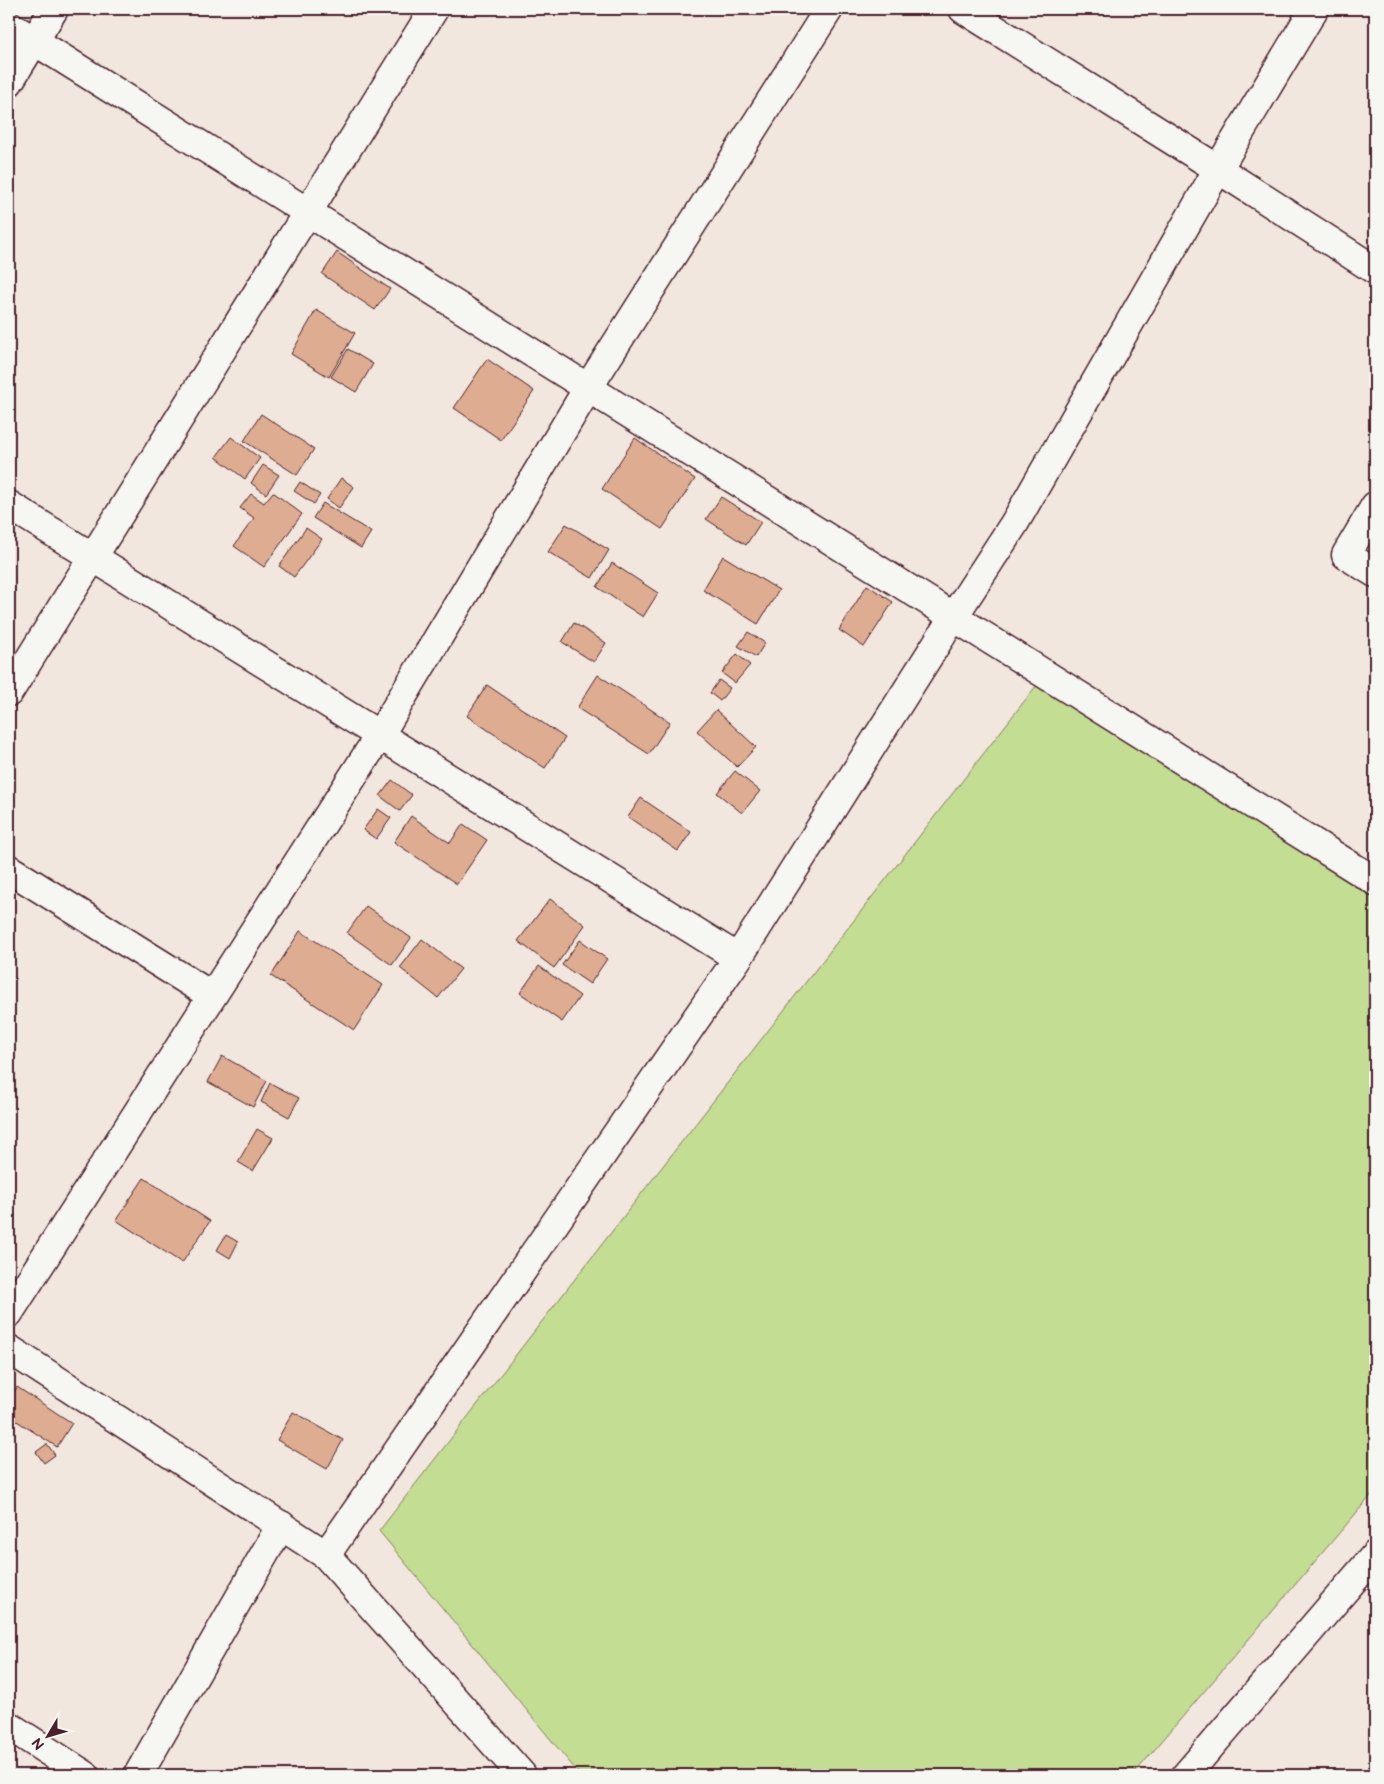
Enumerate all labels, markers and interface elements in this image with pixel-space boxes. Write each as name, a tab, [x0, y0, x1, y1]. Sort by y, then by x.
north arrow	[22, 1712, 72, 1762]
text: N	[28, 1734, 48, 1753]

